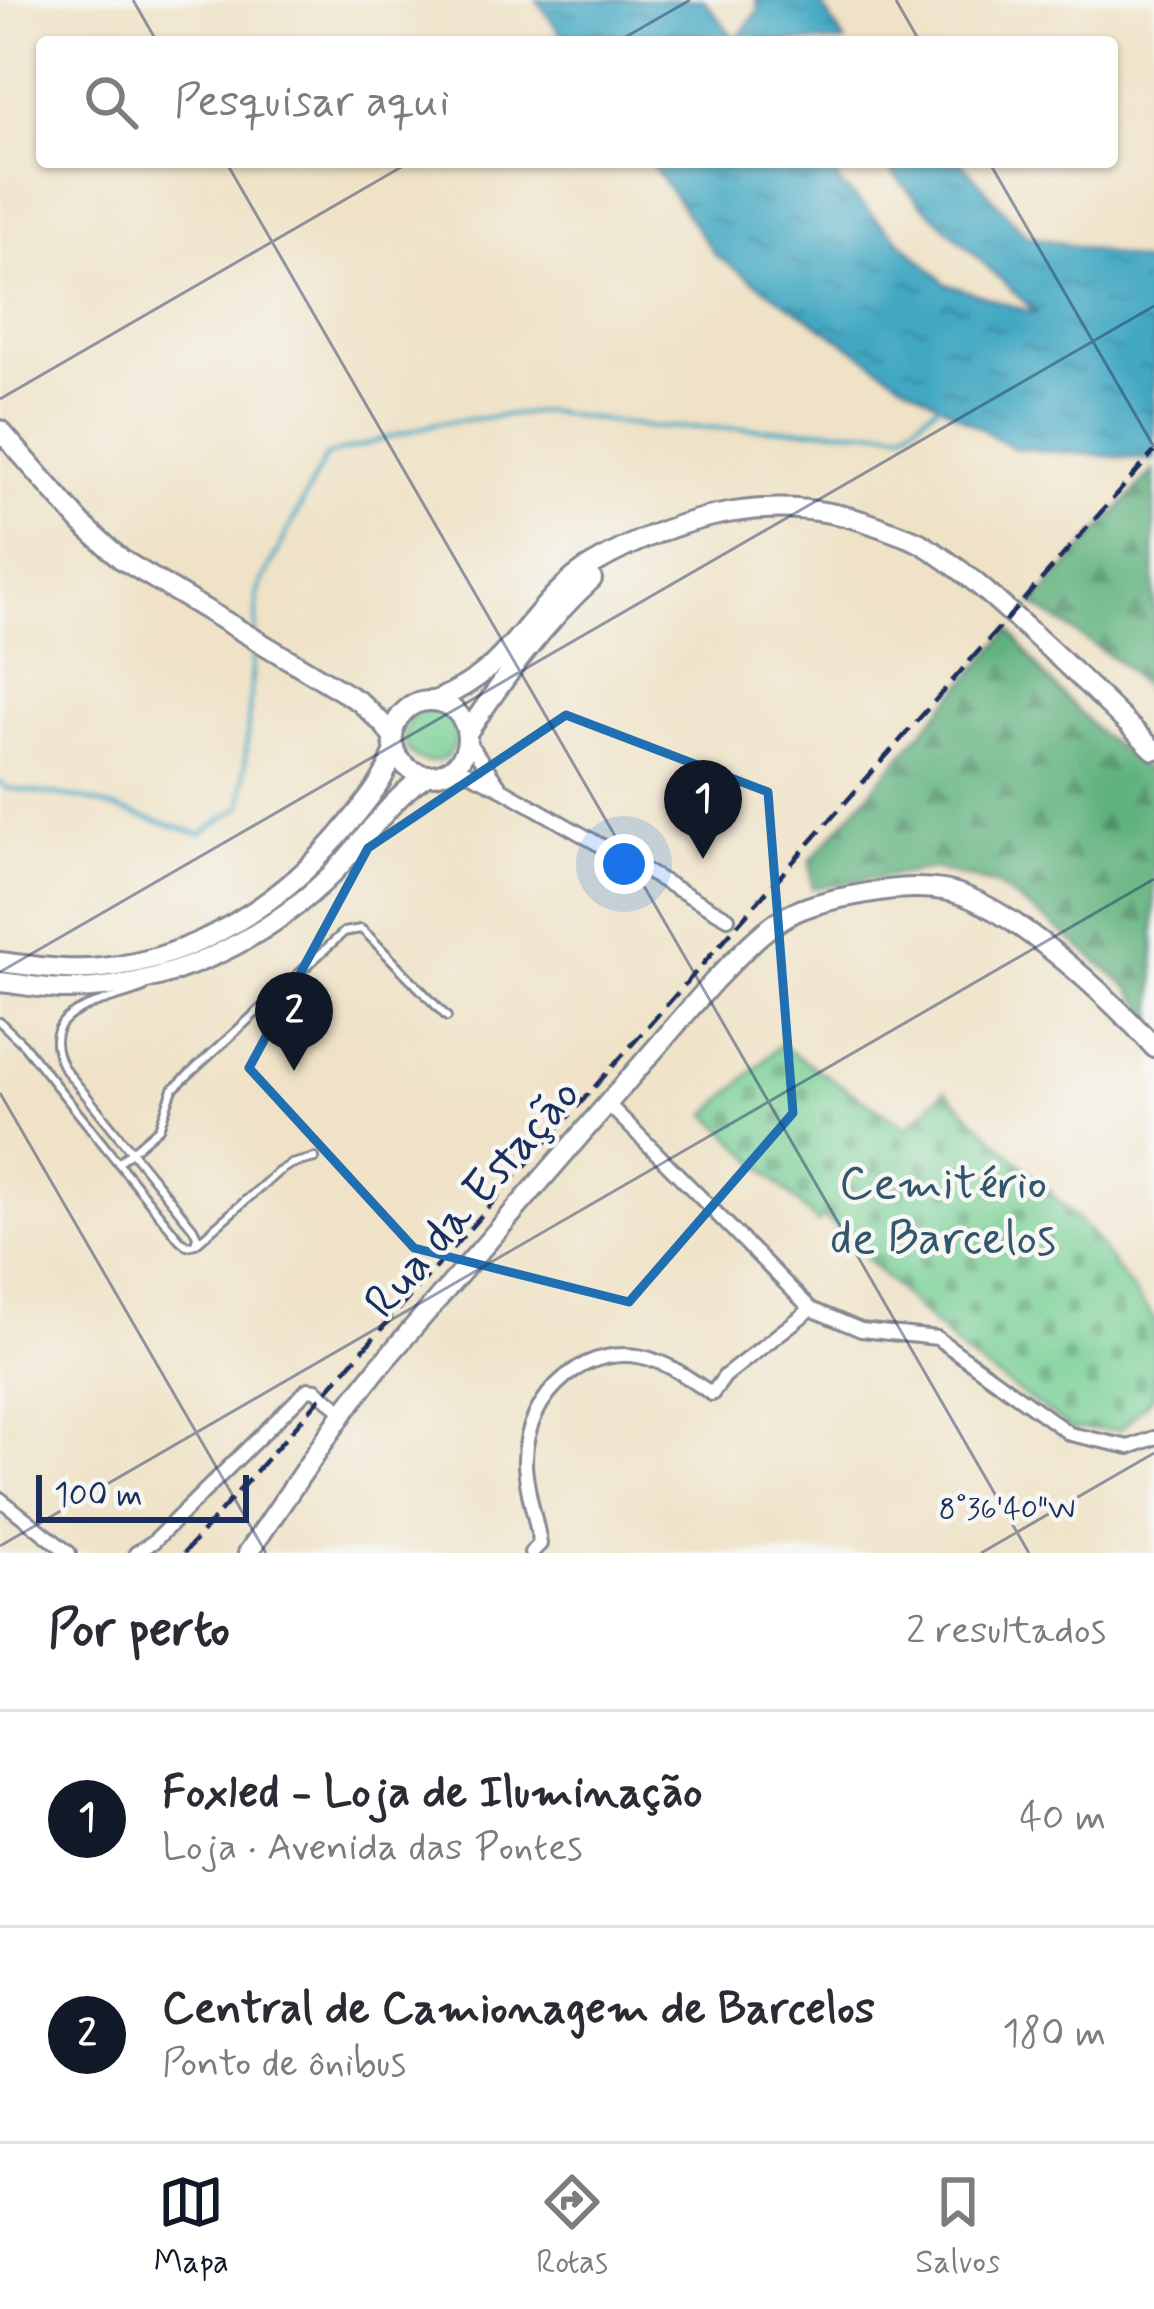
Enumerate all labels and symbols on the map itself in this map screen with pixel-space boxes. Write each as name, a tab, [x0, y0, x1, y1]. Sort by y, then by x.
pin: 1	[664, 760, 742, 859]
your location	[594, 834, 654, 894]
pin: 2	[255, 972, 333, 1071]
street label: Rua da Estação	[351, 1065, 595, 1333]
park label: Cemitério de Barcelos	[830, 1153, 1056, 1271]
scale bar	[36, 1469, 249, 1522]
text: 8°36'40"W	[939, 1490, 1075, 1529]

